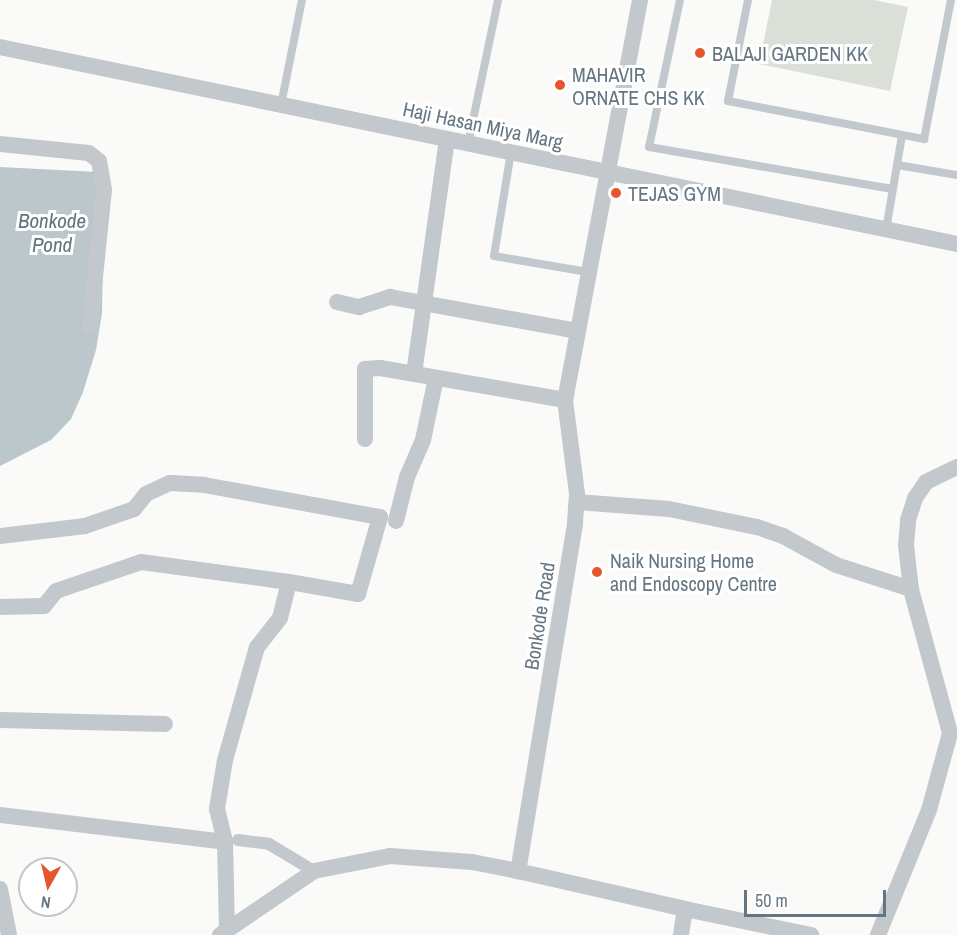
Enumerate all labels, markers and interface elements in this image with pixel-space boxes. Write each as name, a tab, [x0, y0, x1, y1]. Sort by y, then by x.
place label: BALAJI GARDEN KK	[712, 41, 868, 65]
marker: BALAJI GARDEN KK	[693, 46, 707, 60]
place label: MAHAVIR ORNATE CHS KK	[572, 62, 705, 109]
marker: MAHAVIR ORNATE CHS KK	[553, 78, 567, 92]
street label: Haji Hasan Miya Marg	[401, 96, 565, 154]
place label: TEJAS GYM	[628, 181, 721, 205]
marker: TEJAS GYM	[609, 186, 623, 200]
water label: Bonkode Pond	[18, 208, 86, 258]
place label: Naik Nursing Home and Endoscopy Centre	[610, 548, 777, 595]
street label: Bonkode Road	[519, 561, 559, 671]
marker: Naik Nursing Home and Endoscopy Centre	[588, 563, 606, 581]
north arrow	[18, 857, 78, 917]
scale bar	[747, 878, 890, 916]
text: 50 m	[755, 888, 788, 913]
text: N	[40, 891, 52, 914]

